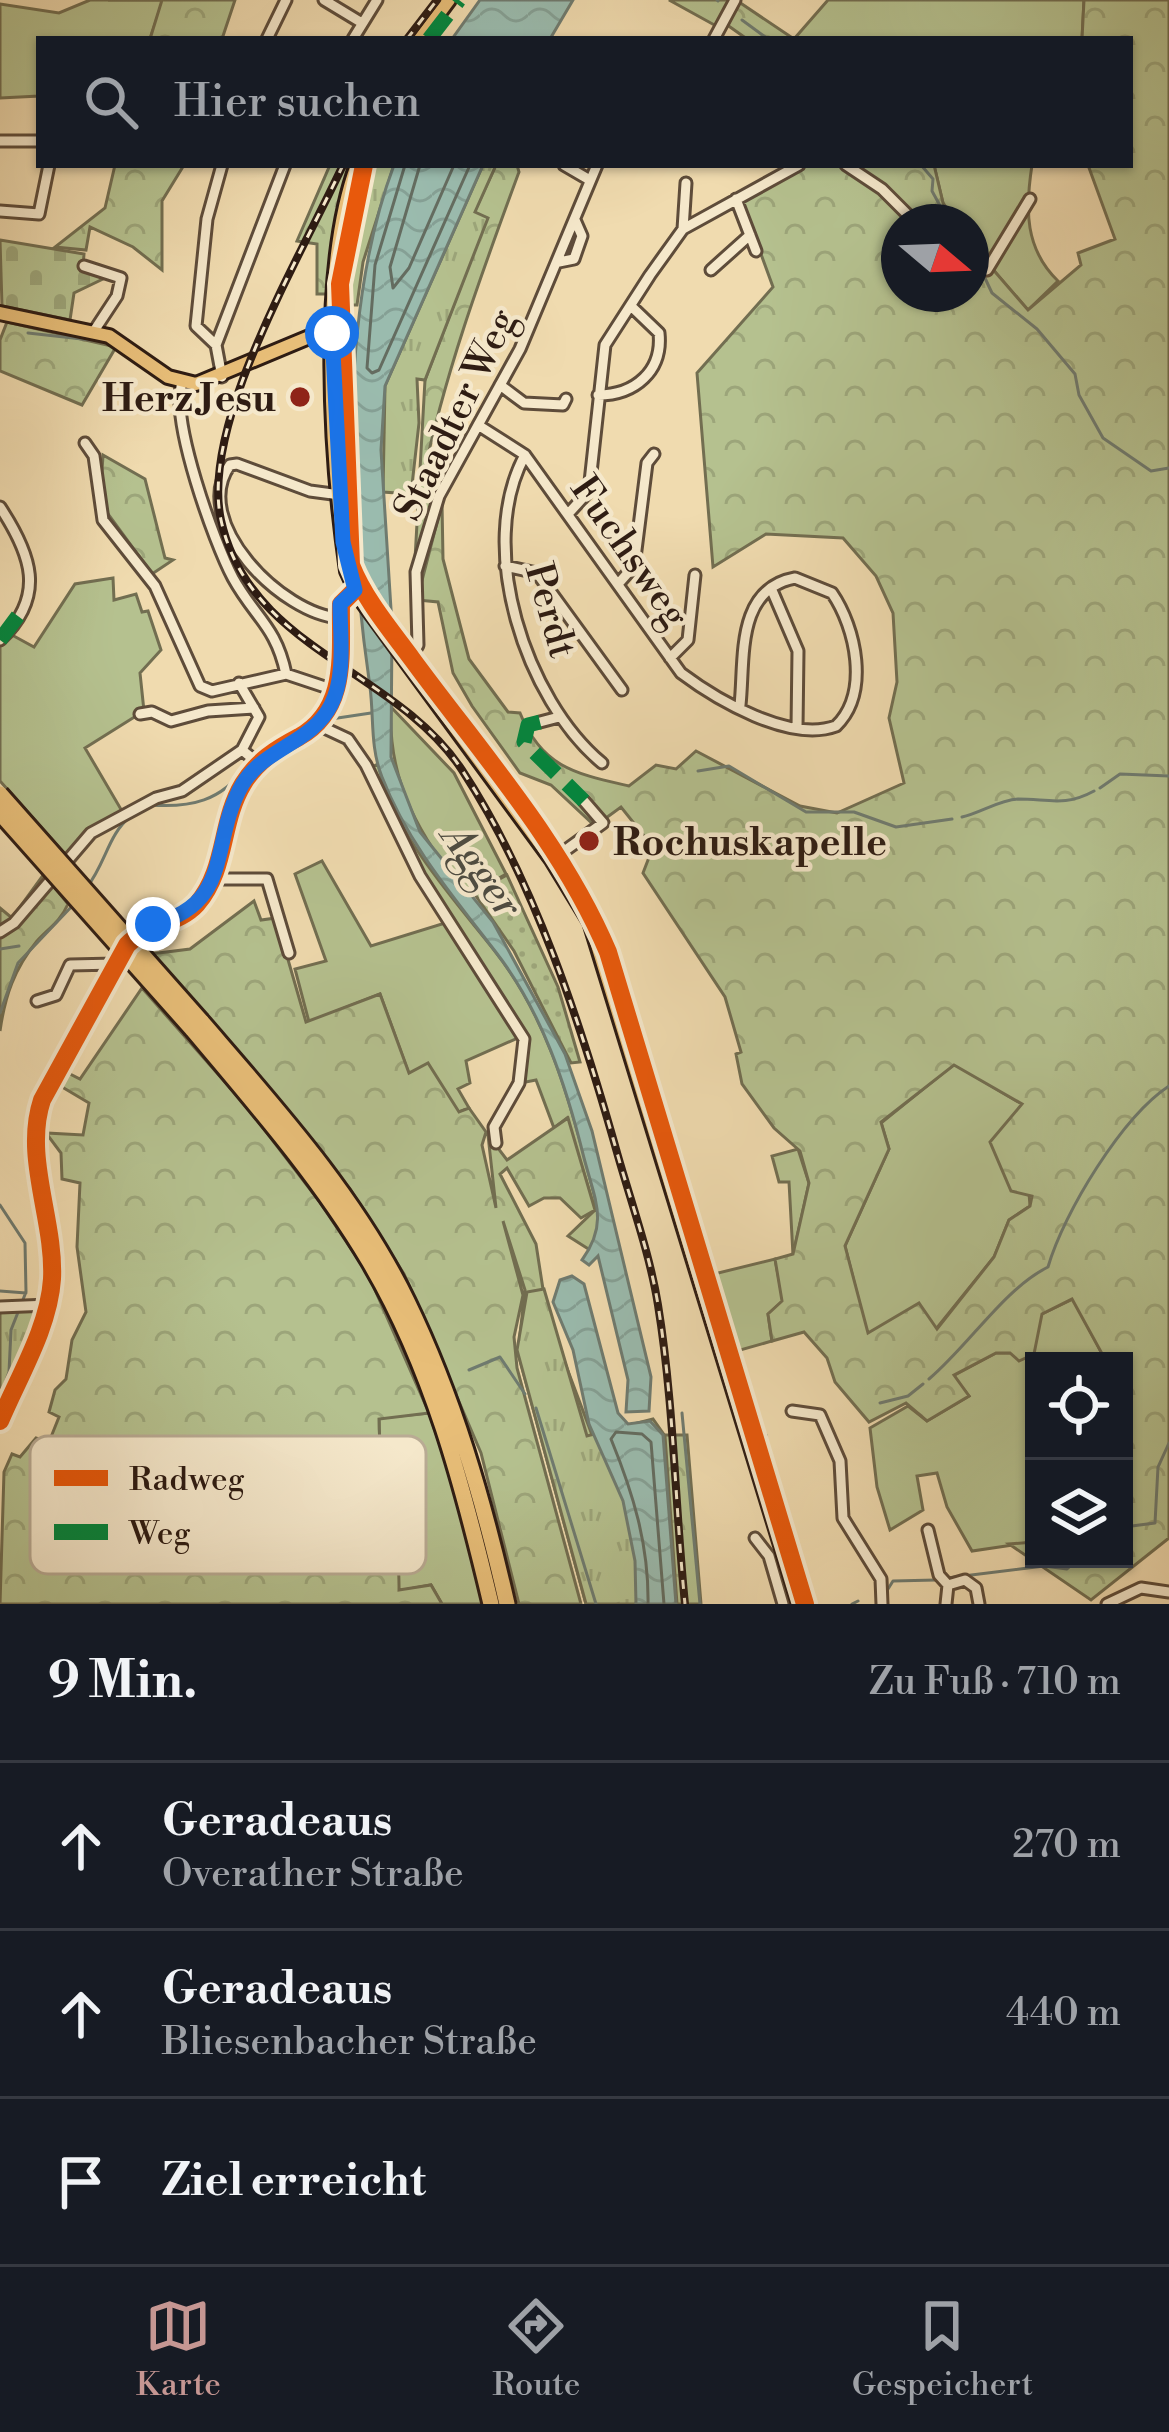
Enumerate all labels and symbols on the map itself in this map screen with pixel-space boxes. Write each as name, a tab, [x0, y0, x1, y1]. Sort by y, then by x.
north arrow	[881, 204, 989, 312]
street label: Staadter Weg	[384, 301, 529, 529]
route start	[305, 306, 359, 360]
place label: Herz Jesu	[102, 375, 276, 424]
marker: Herz Jesu	[287, 384, 313, 410]
street label: Fuchsweg	[559, 467, 699, 638]
street label: Perdt	[513, 558, 586, 664]
water label: Agger	[427, 810, 534, 930]
place label: Rochuskapelle	[613, 819, 887, 868]
marker: Rochuskapelle	[576, 828, 602, 854]
route end	[126, 897, 180, 951]
legend	[30, 1436, 426, 1574]
text: Radweg	[129, 1460, 245, 1501]
text: Weg	[128, 1514, 191, 1555]

